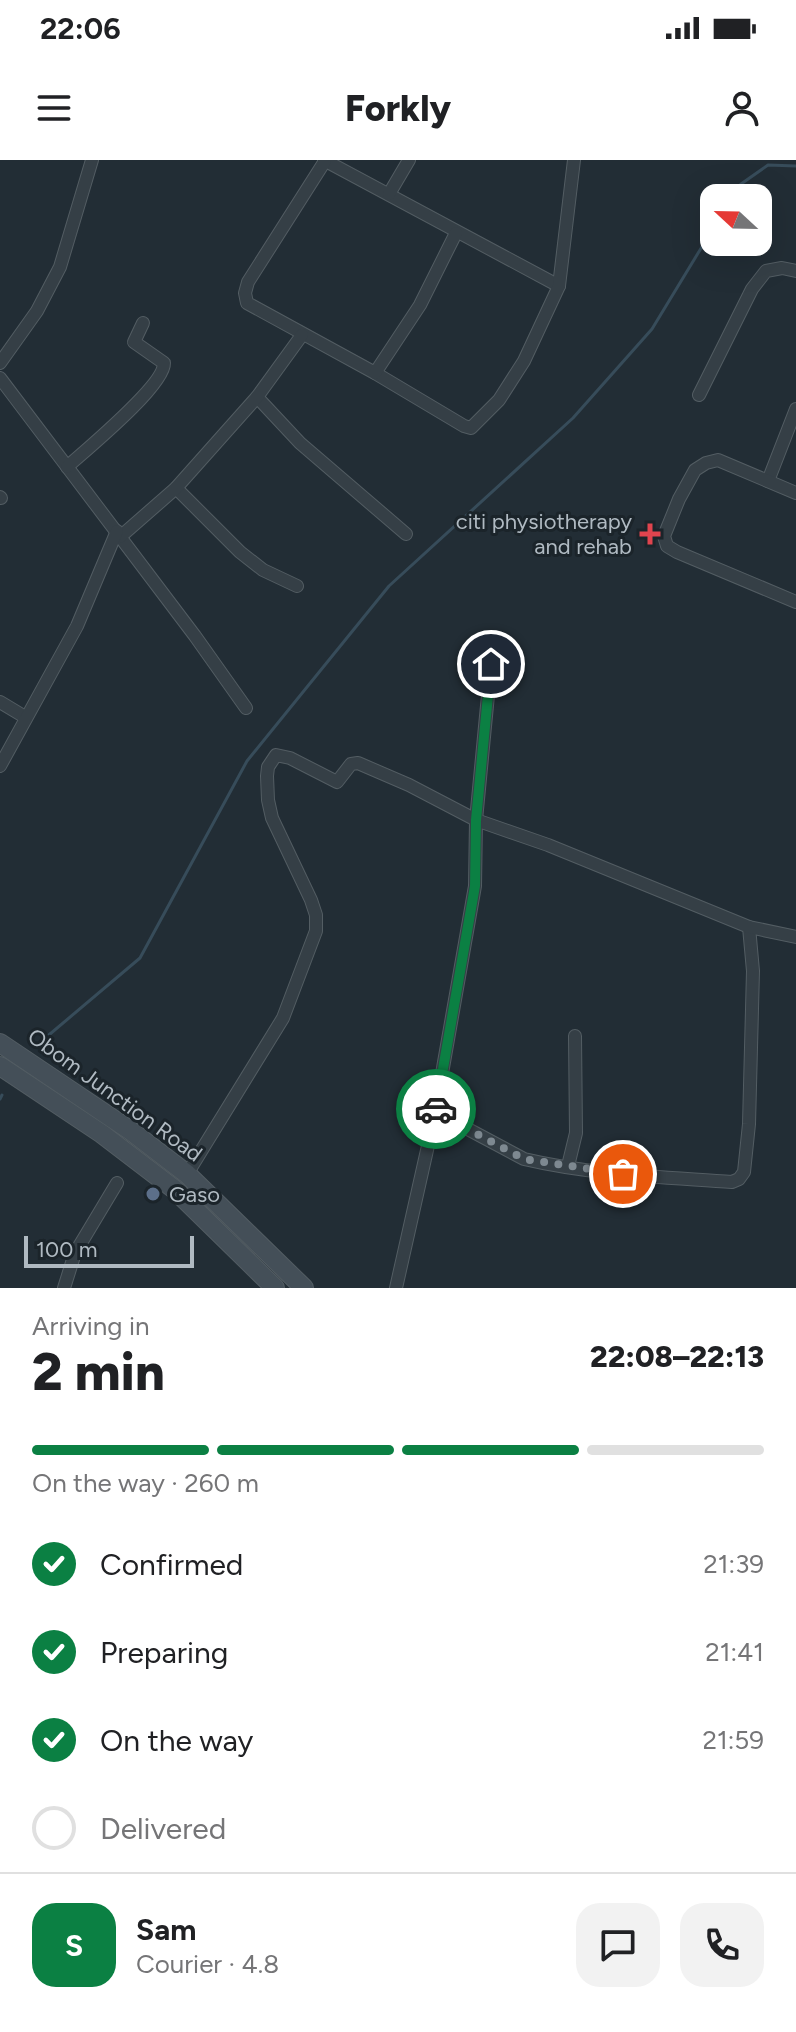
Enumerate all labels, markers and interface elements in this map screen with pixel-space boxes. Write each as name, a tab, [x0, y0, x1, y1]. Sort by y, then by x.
text: 22:06	[40, 10, 121, 47]
icon: menu	[32, 86, 76, 130]
icon: person	[720, 86, 764, 130]
text: Forkly	[345, 87, 451, 130]
north arrow	[700, 184, 772, 256]
map controls	[700, 184, 772, 256]
place label: citi physiotherapy and rehab	[456, 508, 632, 560]
marker: citi physiotherapy and rehab	[639, 523, 661, 545]
pin	[457, 630, 525, 698]
icon: home	[469, 642, 513, 686]
street label: Obom Junction Road	[22, 1023, 208, 1167]
courier	[396, 1069, 476, 1149]
icon: car	[414, 1087, 458, 1131]
pin	[589, 1140, 657, 1208]
icon: bag	[601, 1152, 645, 1196]
place label: Gaso	[169, 1181, 220, 1208]
marker: Gaso	[144, 1185, 162, 1203]
scale bar	[24, 1232, 194, 1268]
text: 100 m	[36, 1236, 97, 1263]
text: Arriving in	[32, 1310, 150, 1342]
text: 22:08–22:13	[590, 1338, 764, 1375]
text: 2 min	[32, 1341, 165, 1403]
text: On the way · 260 m	[32, 1467, 259, 1499]
icon: check	[32, 1542, 76, 1586]
text: Confirmed	[100, 1546, 243, 1583]
text: 21:39	[703, 1548, 764, 1580]
icon: check	[32, 1630, 76, 1674]
text: Preparing	[100, 1634, 228, 1671]
text: 21:41	[705, 1636, 764, 1668]
icon: check	[32, 1718, 76, 1762]
text: On the way	[100, 1722, 253, 1759]
text: 21:59	[702, 1724, 764, 1756]
text: Delivered	[100, 1810, 226, 1847]
button: chat	[576, 1903, 660, 1987]
button: phone	[680, 1903, 764, 1987]
text: Sam	[136, 1911, 196, 1948]
text: S	[65, 1927, 83, 1964]
text: Courier · 4.8	[136, 1948, 279, 1980]

